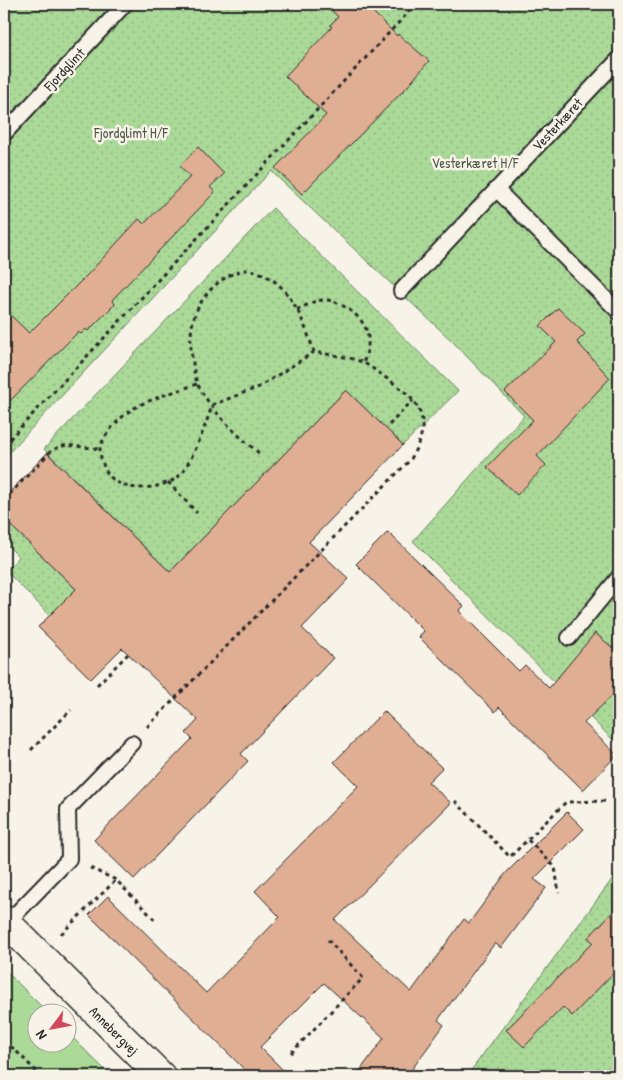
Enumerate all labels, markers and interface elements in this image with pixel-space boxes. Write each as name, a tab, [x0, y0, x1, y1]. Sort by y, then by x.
street label: Fjordglimt	[38, 43, 90, 96]
street label: Vesterkæret	[528, 93, 586, 155]
park label: Fjordglimt H/F	[93, 123, 168, 143]
park label: Vesterkæret H/F	[432, 153, 519, 172]
street label: Annebergvej	[86, 1001, 144, 1059]
north arrow	[28, 1002, 78, 1052]
text: N	[30, 1026, 51, 1043]

